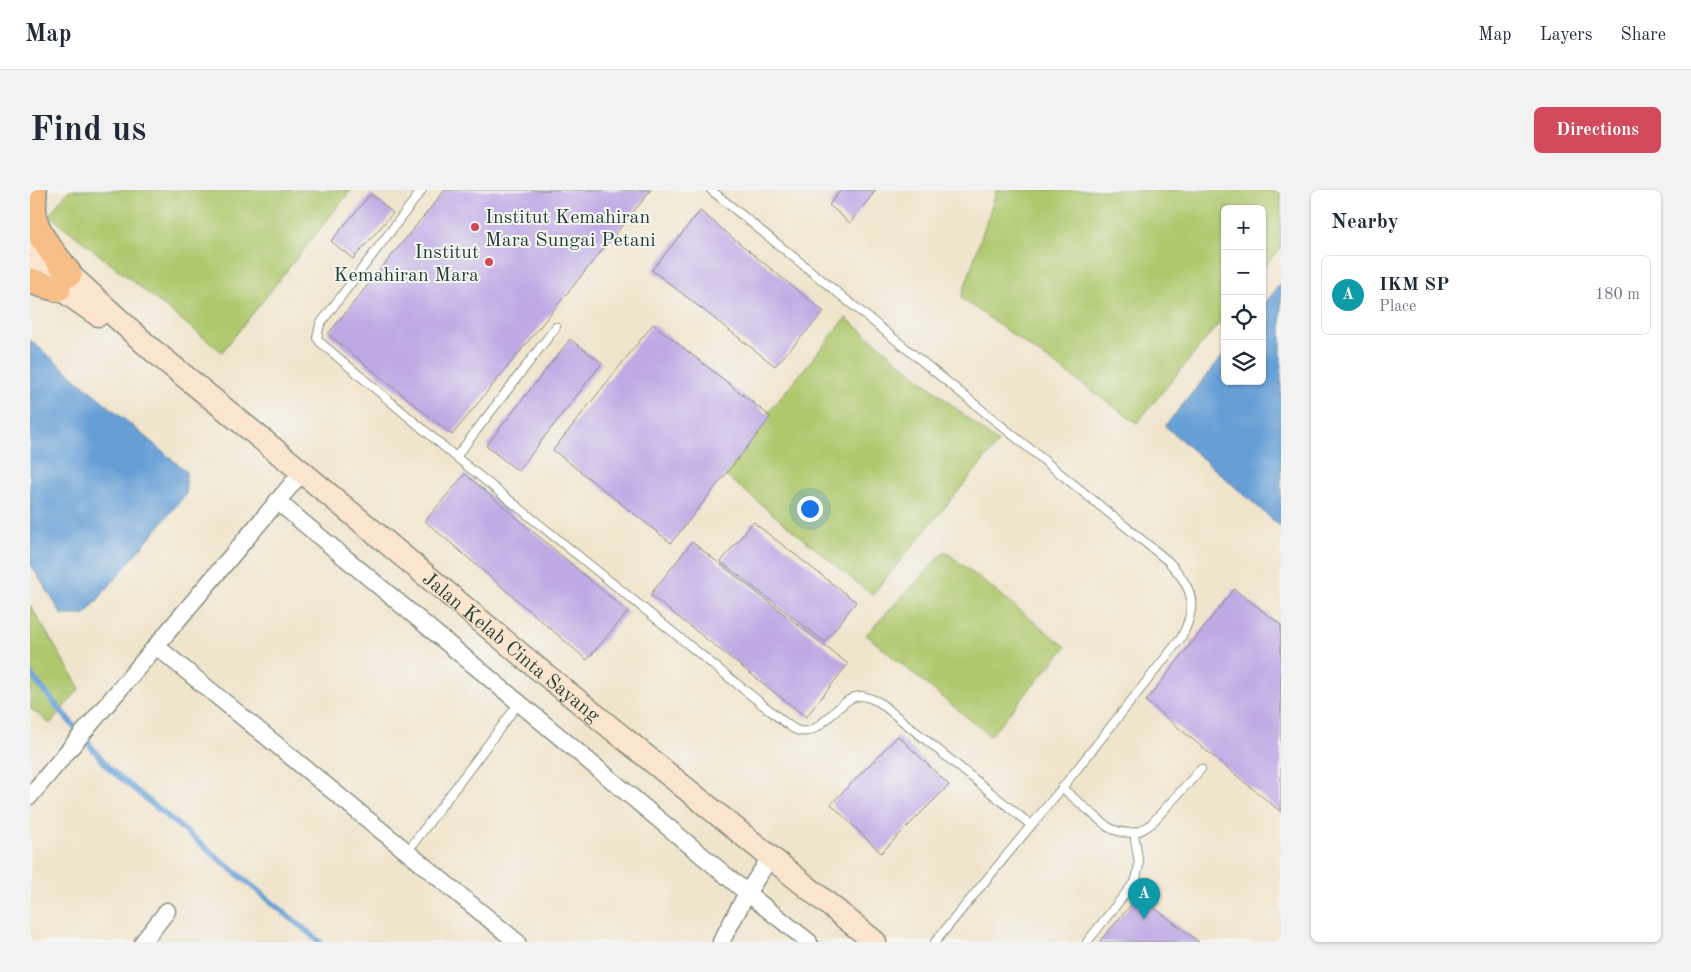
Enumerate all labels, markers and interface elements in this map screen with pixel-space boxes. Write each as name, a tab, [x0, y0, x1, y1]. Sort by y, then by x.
text: Map	[25, 23, 72, 47]
text: Map	[1478, 26, 1512, 44]
text: Layers	[1540, 26, 1592, 44]
text: Share	[1620, 26, 1666, 44]
button: Directions	[1534, 107, 1661, 153]
text: Find us	[30, 113, 146, 148]
map controls	[1221, 205, 1266, 385]
button: +	[1221, 205, 1266, 250]
place label: Institut Kemahiran Mara Sungai Petani	[485, 208, 656, 251]
text: Nearby	[1331, 212, 1399, 233]
marker: Institut Kemahiran Mara Sungai Petani	[469, 221, 481, 233]
place label: Institut Kemahiran Mara	[333, 243, 479, 286]
button: −	[1221, 250, 1266, 295]
marker: Institut Kemahiran Mara	[483, 256, 495, 268]
text: IKM SP	[1379, 276, 1449, 295]
text: A	[1342, 287, 1354, 303]
text: 180 m	[1595, 287, 1640, 303]
button: locate	[1221, 295, 1266, 340]
text: Place	[1379, 299, 1416, 315]
button: layers	[1221, 340, 1266, 385]
your location	[797, 496, 823, 522]
street label: Jalan Kelab Cinta Sayang	[418, 569, 603, 727]
pin: A	[1128, 878, 1160, 919]

